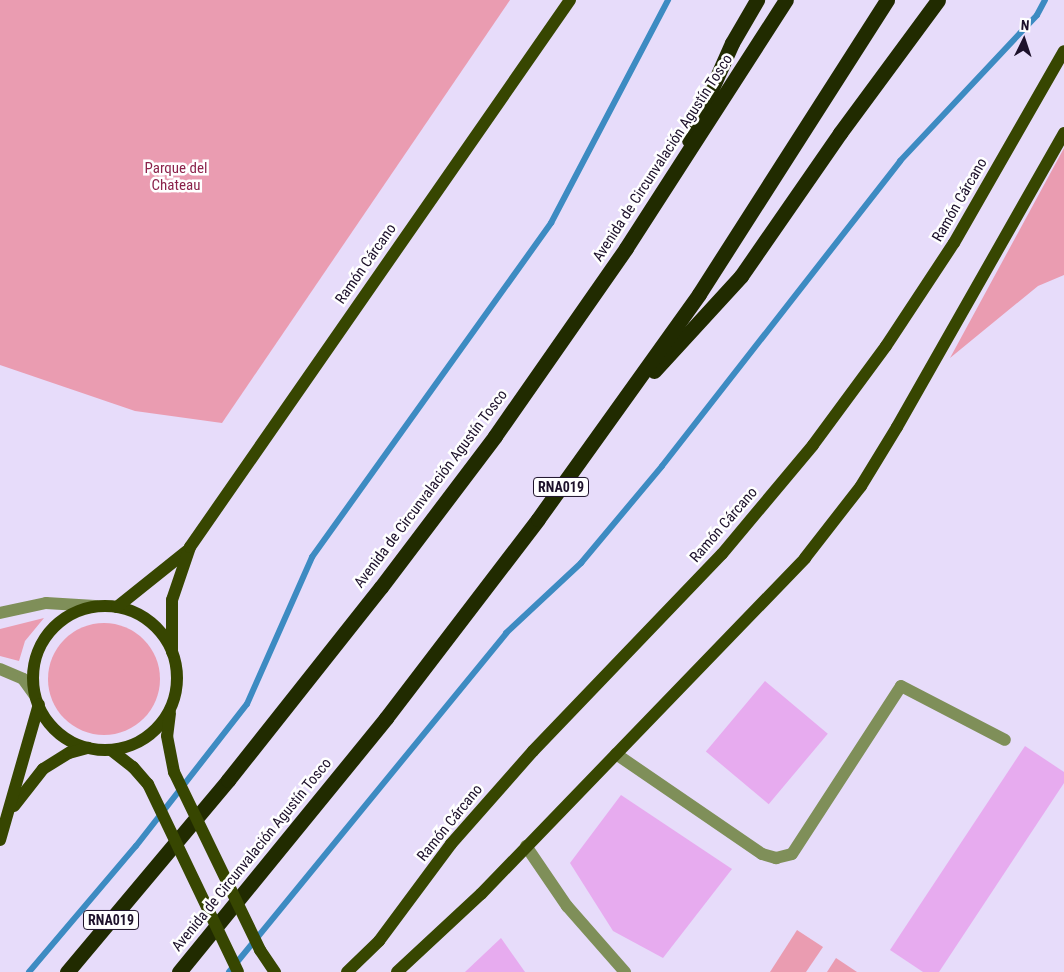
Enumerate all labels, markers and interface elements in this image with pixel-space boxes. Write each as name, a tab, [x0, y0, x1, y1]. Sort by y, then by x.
north arrow	[999, 15, 1049, 65]
text: N	[1020, 17, 1030, 33]
street label: Avenida de Circunvalación Agustín Tosco	[589, 51, 737, 265]
street label: Ramón Cárcano	[929, 155, 991, 245]
park label: Parque del Chateau	[145, 159, 207, 194]
street label: Ramón Cárcano	[332, 220, 400, 308]
street label: Avenida de Circunvalación Agustín Tosco	[351, 386, 511, 592]
road number: RNA019	[532, 476, 590, 498]
street label: Ramón Cárcano	[686, 484, 762, 566]
street label: Avenida de Circunvalación Agustín Tosco	[168, 755, 336, 955]
street label: Ramón Cárcano	[414, 781, 486, 865]
road number: RNA019	[82, 908, 140, 932]

